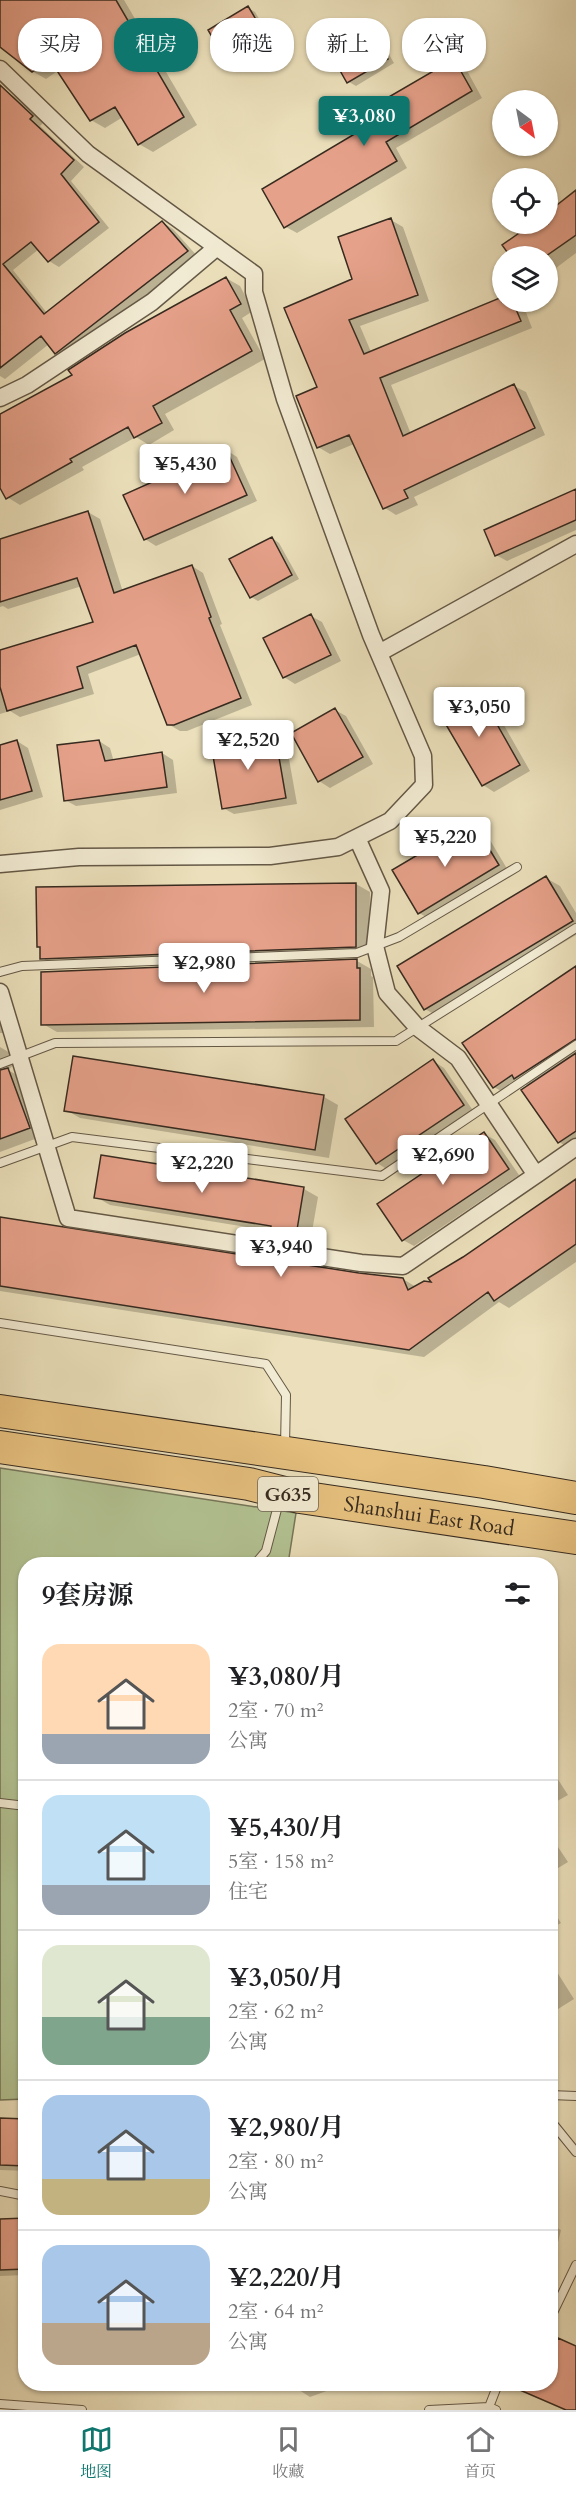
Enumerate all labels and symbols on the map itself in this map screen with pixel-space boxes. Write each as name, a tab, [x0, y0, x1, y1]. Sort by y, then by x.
north arrow	[492, 90, 558, 156]
pin: ¥3,080	[315, 96, 413, 147]
pin: ¥5,430	[136, 444, 234, 495]
pin: ¥3,050	[430, 687, 528, 738]
pin: ¥2,520	[199, 720, 297, 771]
pin: ¥5,220	[396, 817, 494, 868]
pin: ¥2,980	[155, 943, 253, 994]
pin: ¥2,690	[394, 1135, 492, 1186]
pin: ¥2,220	[153, 1143, 251, 1194]
pin: ¥3,940	[232, 1227, 330, 1278]
road number: G635	[258, 1477, 318, 1511]
street label: Shanshui East Road	[342, 1489, 517, 1543]

